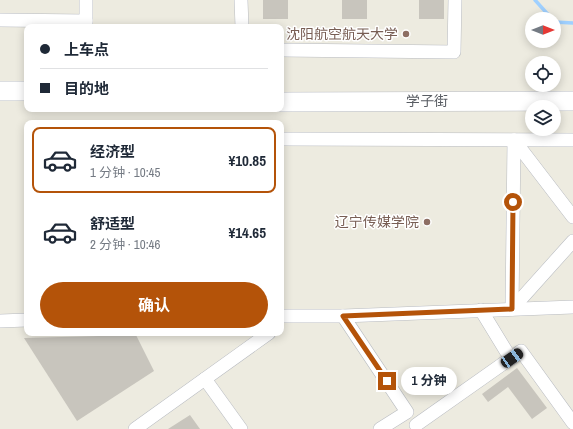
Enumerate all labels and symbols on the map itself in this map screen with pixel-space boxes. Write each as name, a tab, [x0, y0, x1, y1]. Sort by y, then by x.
north arrow	[525, 12, 561, 48]
place label: 沈阳航空航天大学	[286, 25, 398, 43]
marker: 沈阳航空航天大学	[401, 29, 411, 39]
street label: 学子街	[406, 92, 448, 110]
route start	[504, 193, 522, 211]
place label: 辽宁传媒学院	[335, 213, 419, 231]
marker: 辽宁传媒学院	[422, 217, 432, 227]
car	[499, 346, 525, 370]
callout: 1 分钟	[401, 367, 457, 395]
route end	[378, 372, 396, 390]

